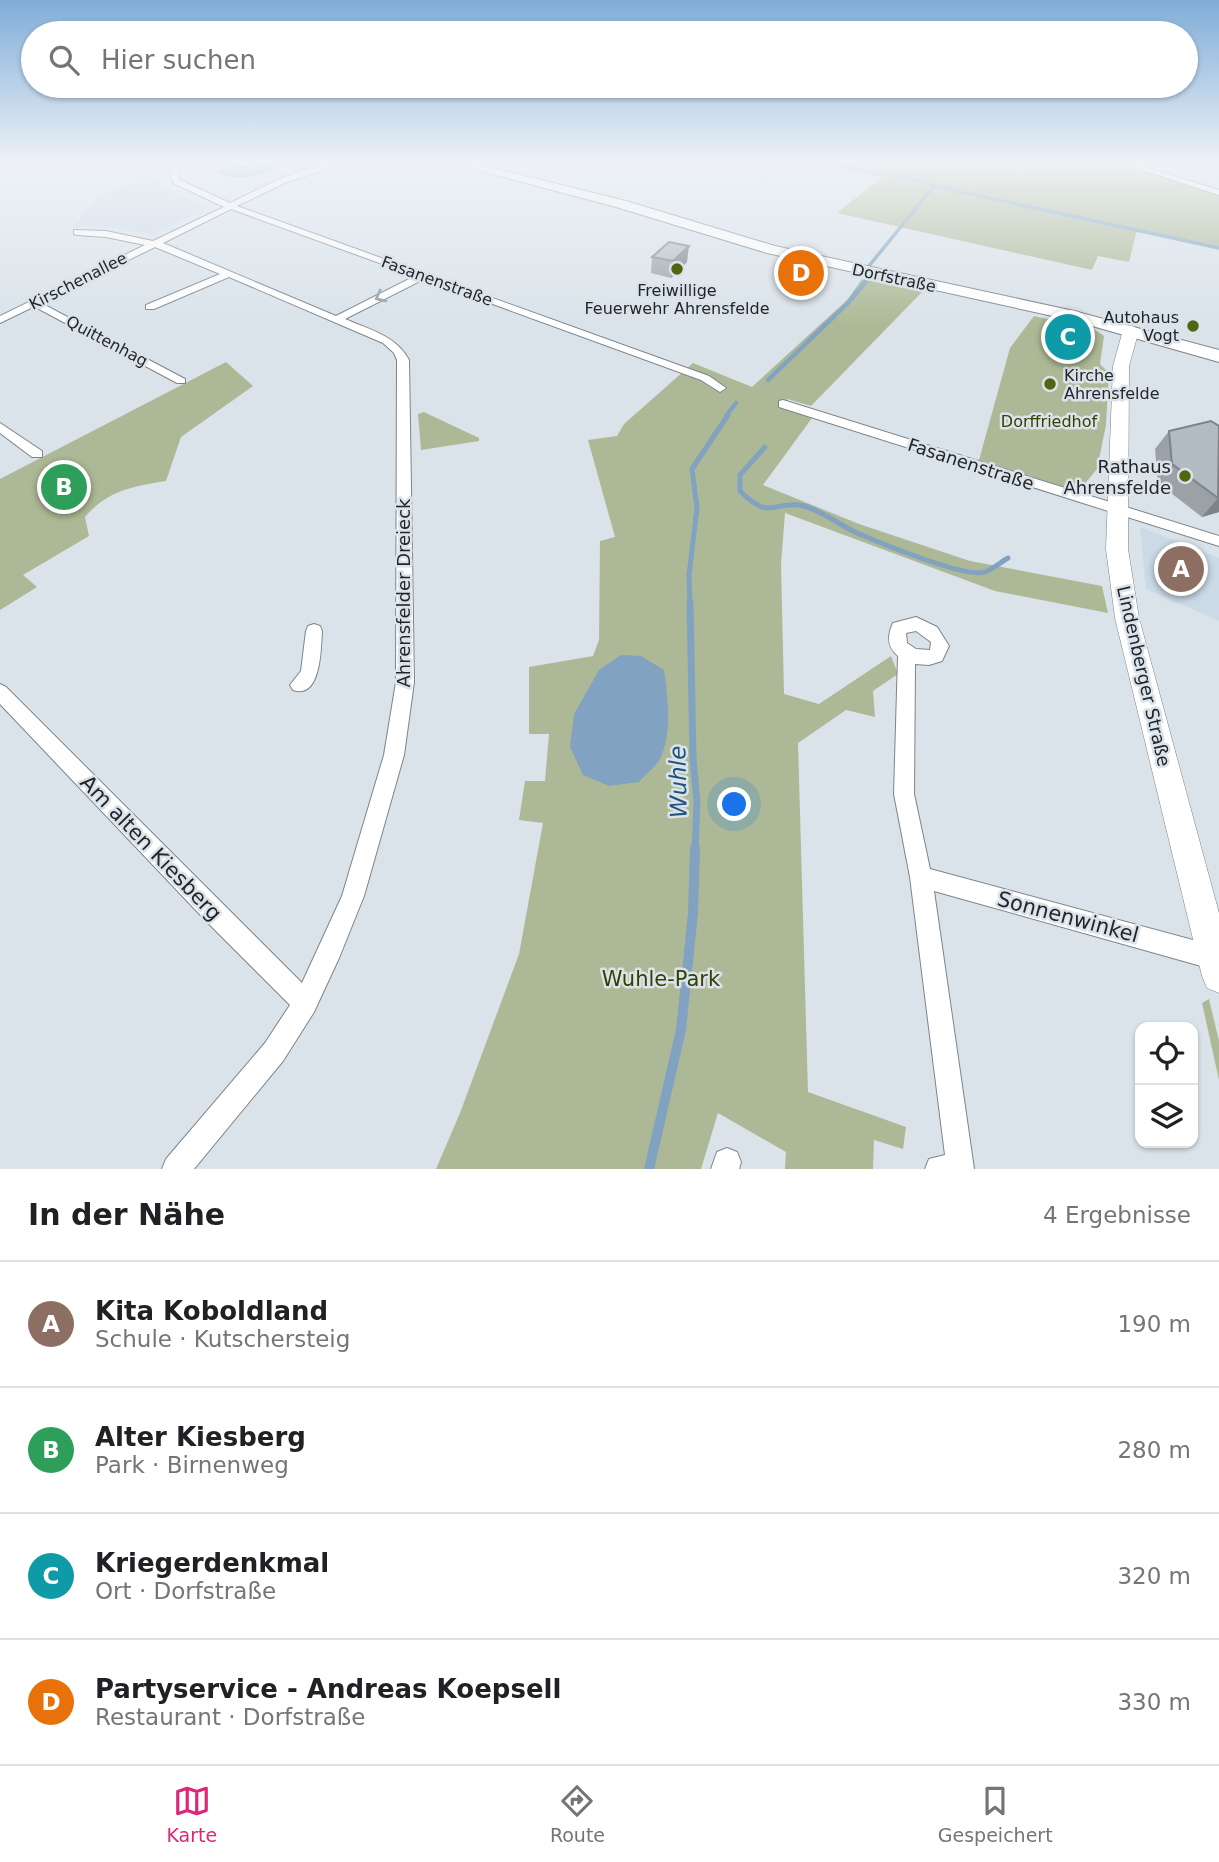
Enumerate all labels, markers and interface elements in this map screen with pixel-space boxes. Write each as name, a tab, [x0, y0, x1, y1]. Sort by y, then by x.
search box	[21, 21, 1198, 98]
icon: search	[45, 41, 83, 79]
text: Hier suchen	[101, 45, 256, 75]
pin: D	[778, 247, 824, 299]
street label: Kirschenallee	[26, 248, 130, 314]
street label: Fasanenstraße	[379, 252, 495, 310]
street label: Dorfstraße	[850, 260, 938, 296]
marker: Freiwillige Feuerwehr Ahrensfelde	[669, 261, 685, 277]
place label: Freiwillige Feuerwehr Ahrensfelde	[584, 281, 770, 318]
one-way arrow	[375, 289, 387, 303]
place label: Autohaus Vogt	[1103, 308, 1179, 345]
pin: C	[1045, 311, 1091, 363]
street label: Quittenhag	[63, 312, 151, 370]
marker: Autohaus Vogt	[1185, 318, 1201, 334]
place label: Kirche Ahrensfelde	[1064, 366, 1160, 403]
marker: Kirche Ahrensfelde	[1042, 376, 1058, 392]
park label: Dorffriedhof	[1001, 412, 1098, 431]
street label: Fasanenstraße	[905, 434, 1037, 494]
place label: Rathaus Ahrensfelde	[1064, 456, 1171, 498]
pin: B	[41, 461, 87, 513]
marker: Rathaus Ahrensfelde	[1177, 468, 1193, 484]
street label: Ahrensfelder Dreieck	[393, 498, 414, 687]
pin: A	[1158, 543, 1204, 595]
street label: Lindenberger Straße	[1113, 584, 1175, 768]
water label: Wuhle	[664, 746, 692, 818]
street label: Am alten Kiesberg	[75, 770, 227, 926]
your location	[717, 787, 751, 821]
street label: Sonnenwinkel	[995, 887, 1141, 947]
park label: Wuhle-Park	[602, 967, 721, 991]
map controls	[1135, 1022, 1198, 1148]
button: locate	[1135, 1022, 1198, 1085]
button: layers	[1135, 1085, 1198, 1148]
text: In der Nähe	[28, 1197, 225, 1232]
text: 4 Ergebnisse	[1043, 1202, 1191, 1228]
text: Kita Koboldland	[95, 1296, 328, 1326]
text: A	[42, 1311, 60, 1337]
text: 190 m	[1117, 1311, 1191, 1337]
text: Schule · Kutschersteig	[95, 1326, 350, 1352]
text: Alter Kiesberg	[95, 1422, 306, 1452]
text: B	[42, 1437, 60, 1463]
text: 280 m	[1117, 1437, 1191, 1463]
text: Park · Birnenweg	[95, 1452, 289, 1478]
text: Kriegerdenkmal	[95, 1548, 329, 1578]
text: C	[43, 1563, 59, 1589]
text: 320 m	[1117, 1563, 1191, 1589]
text: Ort · Dorfstraße	[95, 1578, 276, 1604]
text: Partyservice - Andreas Koepsell	[95, 1674, 561, 1704]
text: D	[41, 1689, 61, 1715]
text: 330 m	[1117, 1689, 1191, 1715]
text: Restaurant · Dorfstraße	[95, 1704, 365, 1730]
tab: Karte	[166, 1782, 217, 1846]
tab: Route	[550, 1782, 605, 1846]
tab: Gespeichert	[938, 1782, 1053, 1846]

